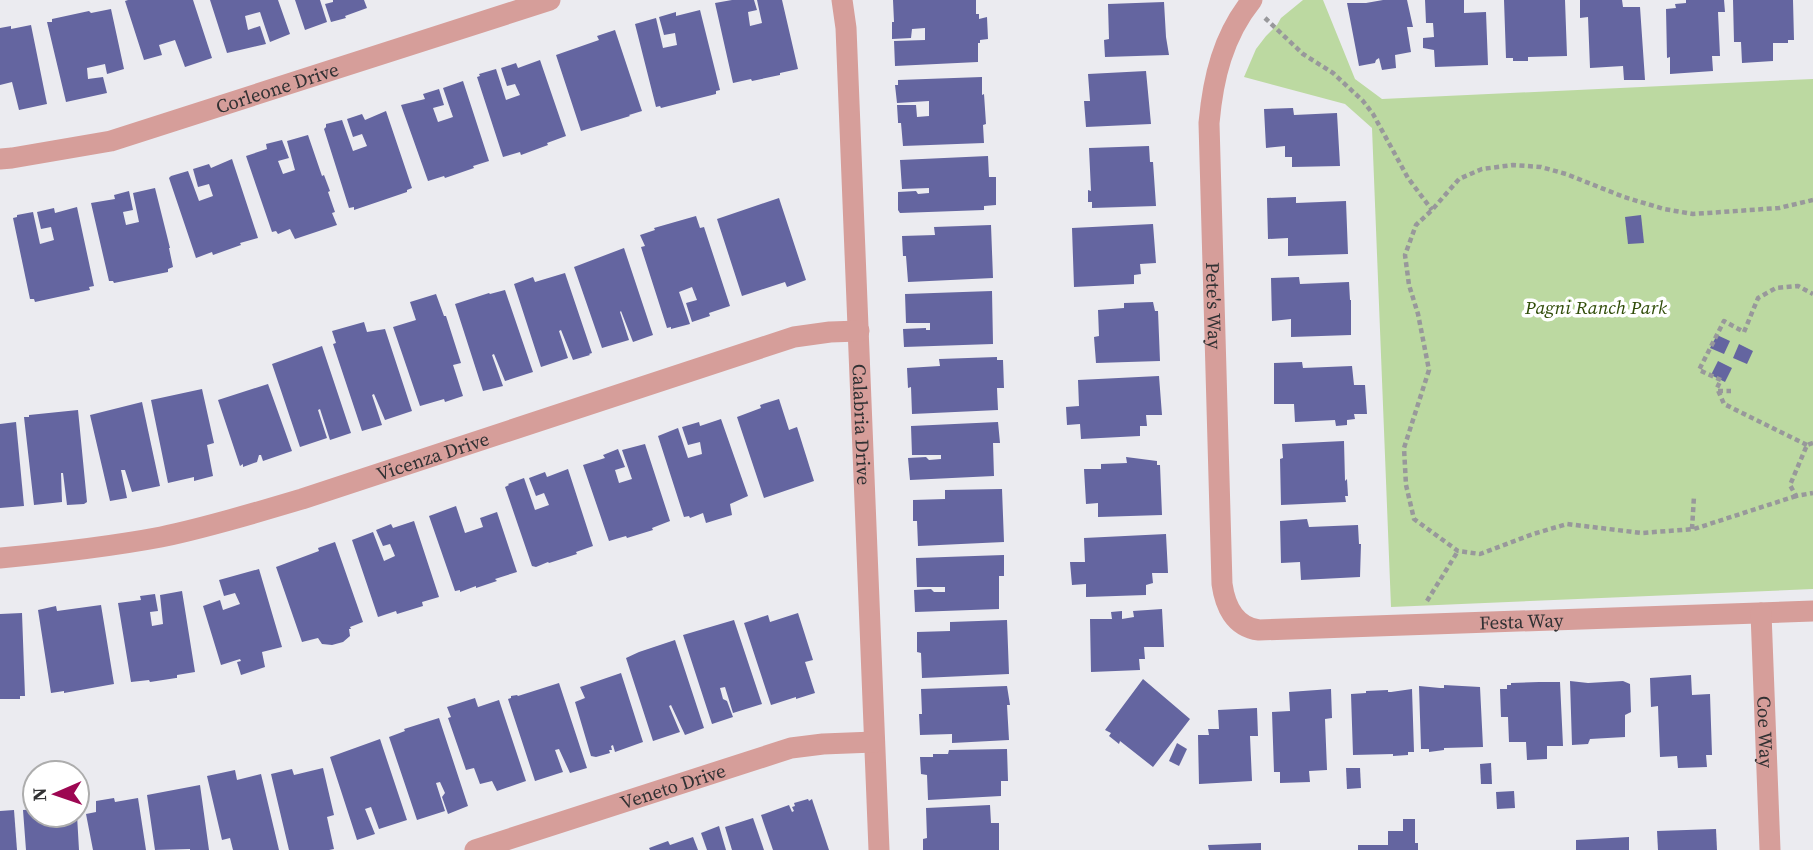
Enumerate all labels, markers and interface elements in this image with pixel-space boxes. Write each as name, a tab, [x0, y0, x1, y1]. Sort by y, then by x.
street label: Corleone Drive	[212, 56, 342, 120]
street label: Pete's Way	[1200, 262, 1228, 350]
park label: Pagni Ranch Park	[1524, 294, 1667, 320]
street label: Calabria Drive	[846, 363, 877, 486]
street label: Vicenza Drive	[373, 425, 492, 487]
street label: Festa Way	[1479, 607, 1564, 635]
street label: Coe Way	[1751, 695, 1780, 769]
street label: Veneto Drive	[617, 757, 729, 815]
north arrow	[21, 759, 91, 829]
text: N	[26, 787, 52, 802]

